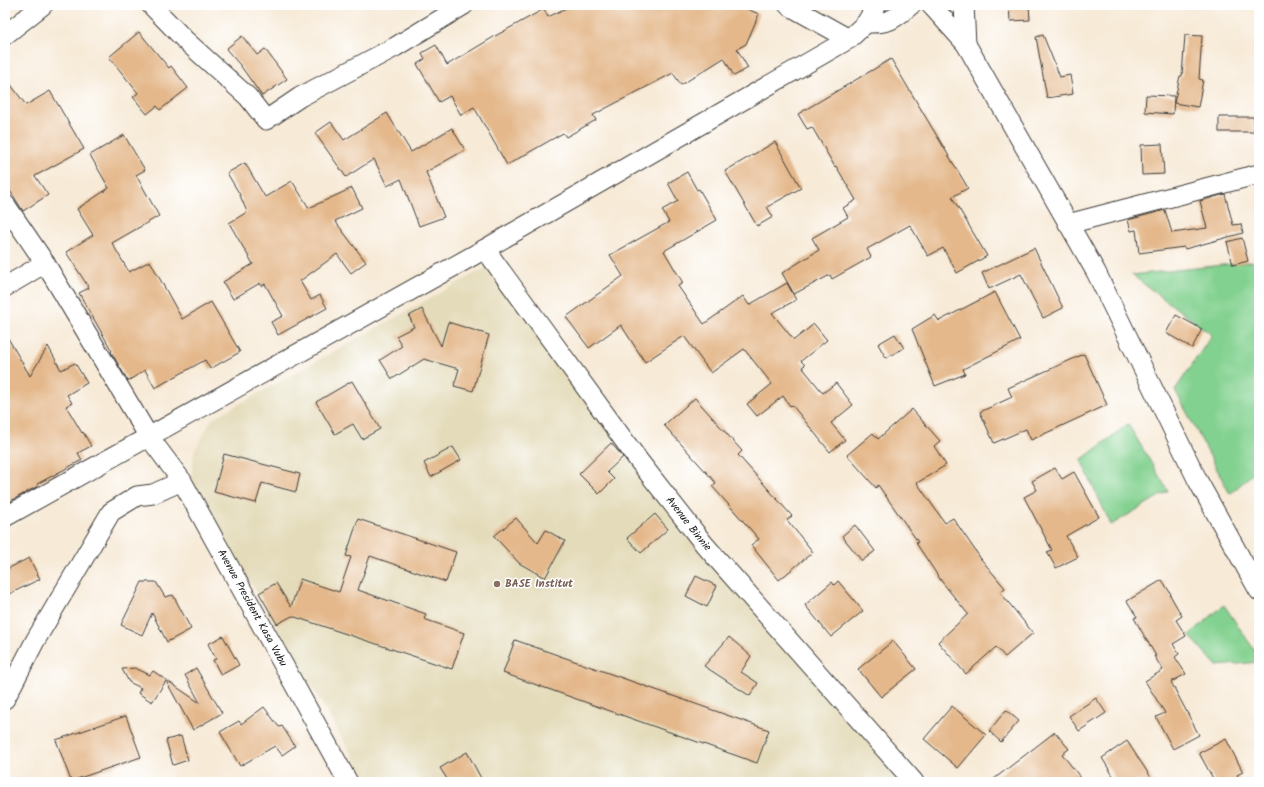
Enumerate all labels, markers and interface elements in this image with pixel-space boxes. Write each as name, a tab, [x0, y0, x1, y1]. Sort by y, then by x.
street label: Avenue Binnie	[661, 492, 716, 556]
street label: Avenue President Kasa Vubu	[212, 546, 292, 671]
place label: BASE Institut	[505, 575, 574, 593]
marker: BASE Institut	[492, 579, 502, 589]

